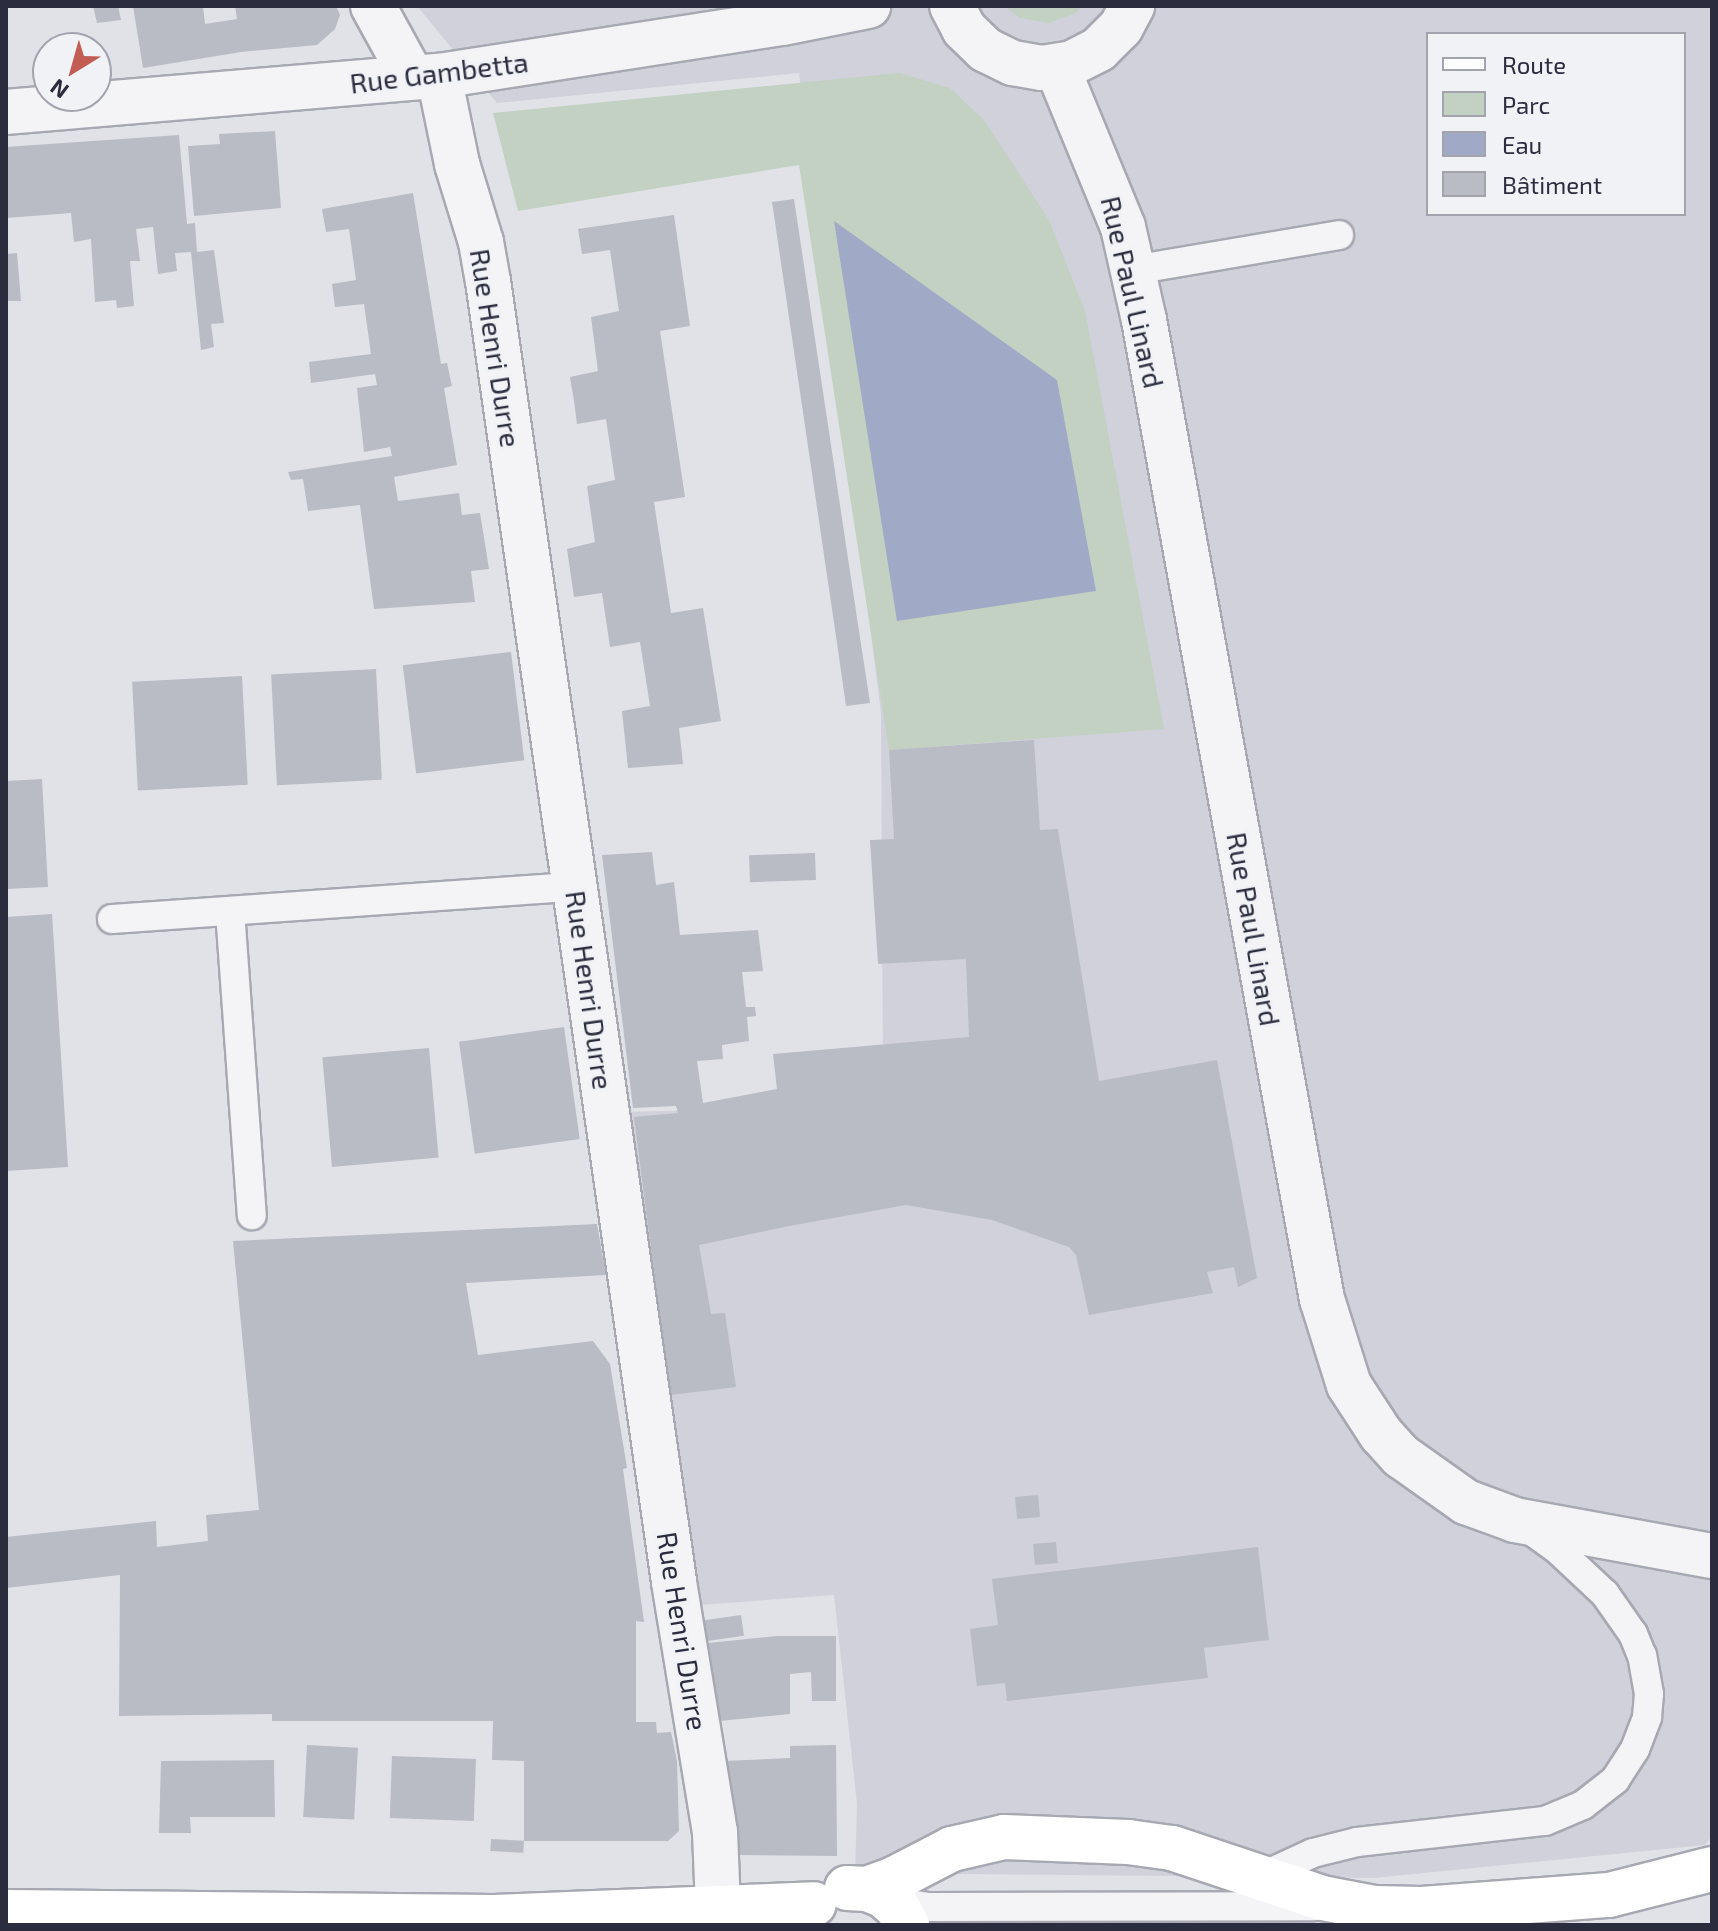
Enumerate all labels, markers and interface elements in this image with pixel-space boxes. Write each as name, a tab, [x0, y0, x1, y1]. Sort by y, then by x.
north arrow	[32, 32, 112, 112]
legend	[1426, 32, 1686, 216]
street label: Rue Gambetta	[348, 44, 530, 100]
text: Route	[1502, 50, 1566, 79]
text: N	[45, 74, 73, 105]
text: Parc	[1502, 90, 1550, 119]
text: Eau	[1502, 130, 1542, 159]
text: Bâtiment	[1502, 170, 1602, 199]
street label: Rue Paul Linard	[1094, 192, 1172, 392]
street label: Rue Henri Durre	[464, 246, 528, 450]
street label: Rue Paul Linard	[1220, 829, 1288, 1029]
street label: Rue Henri Durre	[559, 888, 621, 1092]
street label: Rue Henri Durre	[651, 1529, 715, 1733]

